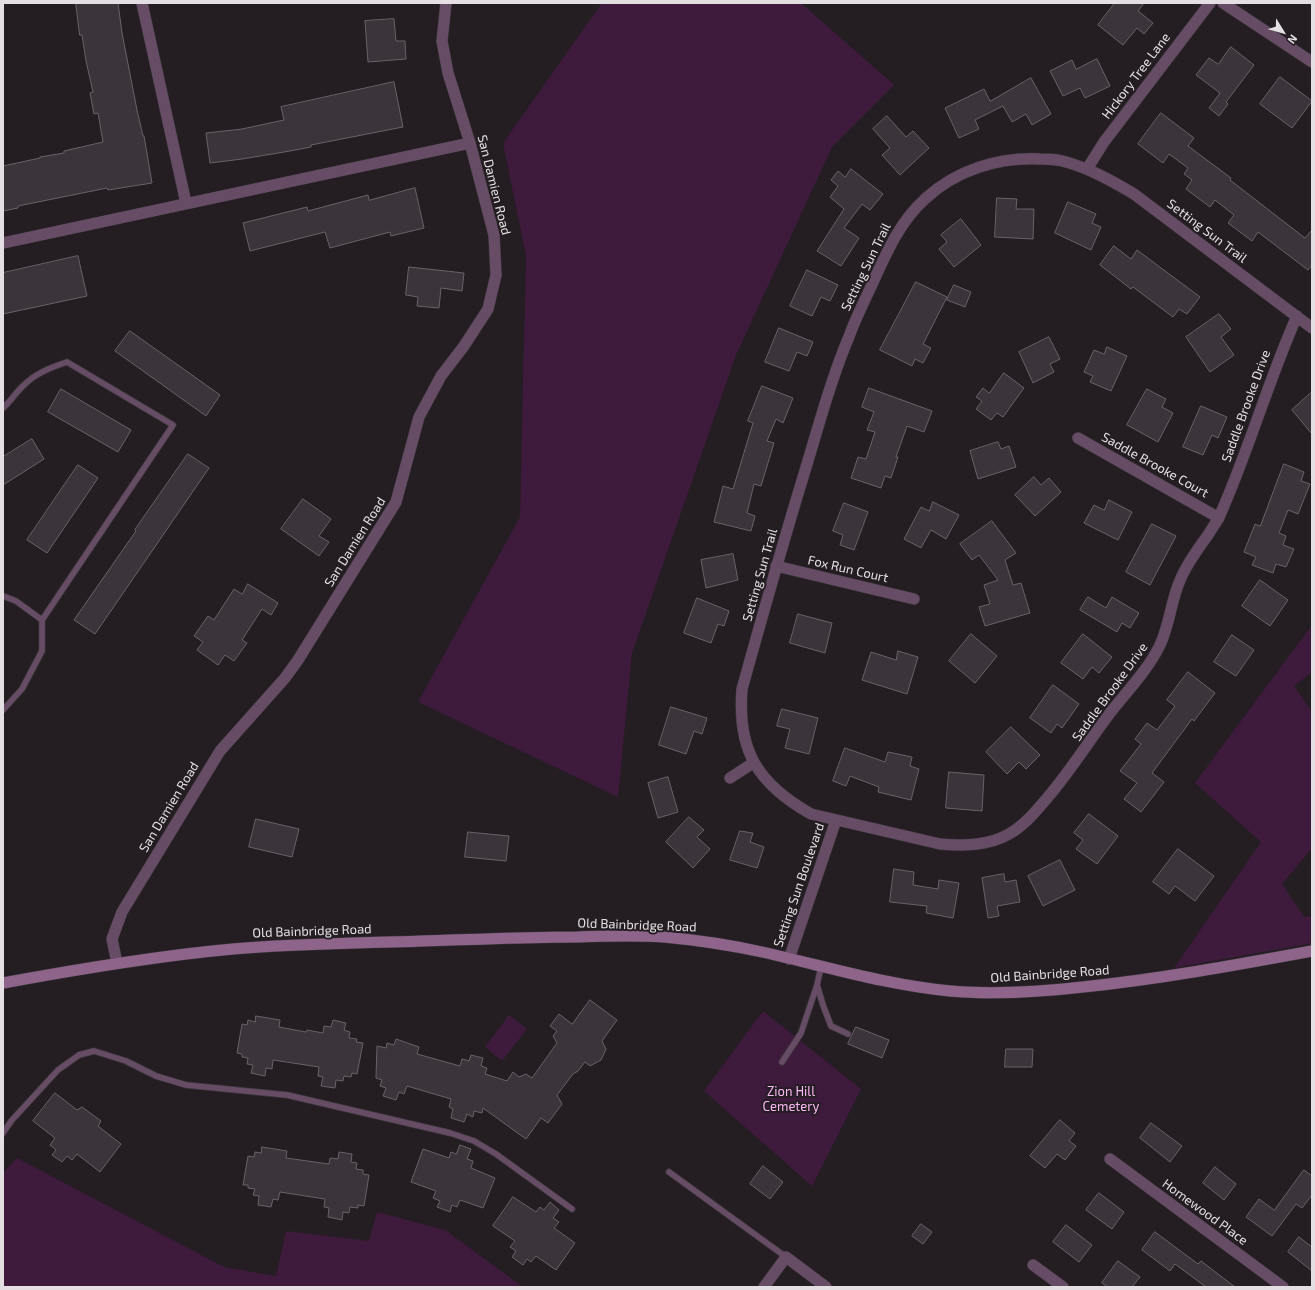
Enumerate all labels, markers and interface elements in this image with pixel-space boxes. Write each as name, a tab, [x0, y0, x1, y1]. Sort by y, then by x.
north arrow	[1263, 12, 1303, 52]
street label: Hickory Tree Lane	[1099, 30, 1173, 122]
text: N	[1285, 32, 1301, 47]
street label: San Damien Road	[474, 133, 514, 237]
street label: Setting Sun Trail	[1164, 196, 1250, 266]
street label: Setting Sun Trail	[838, 220, 894, 314]
street label: Saddle Brooke Drive	[1218, 348, 1274, 464]
street label: Saddle Brooke Court	[1099, 429, 1211, 501]
street label: San Damien Road	[321, 494, 389, 590]
street label: Setting Sun Trail	[739, 527, 781, 623]
street label: Fox Run Court	[806, 552, 890, 586]
street label: Saddle Brooke Drive	[1069, 640, 1151, 744]
street label: San Damien Road	[136, 759, 202, 855]
street label: Setting Sun Boulevard	[770, 821, 828, 949]
street label: Old Bainbridge Road	[577, 915, 697, 935]
street label: Old Bainbridge Road	[252, 921, 372, 941]
street label: Old Bainbridge Road	[990, 962, 1110, 986]
park label: Zion Hill Cemetery	[763, 1084, 819, 1115]
street label: Homewood Place	[1159, 1176, 1251, 1248]

